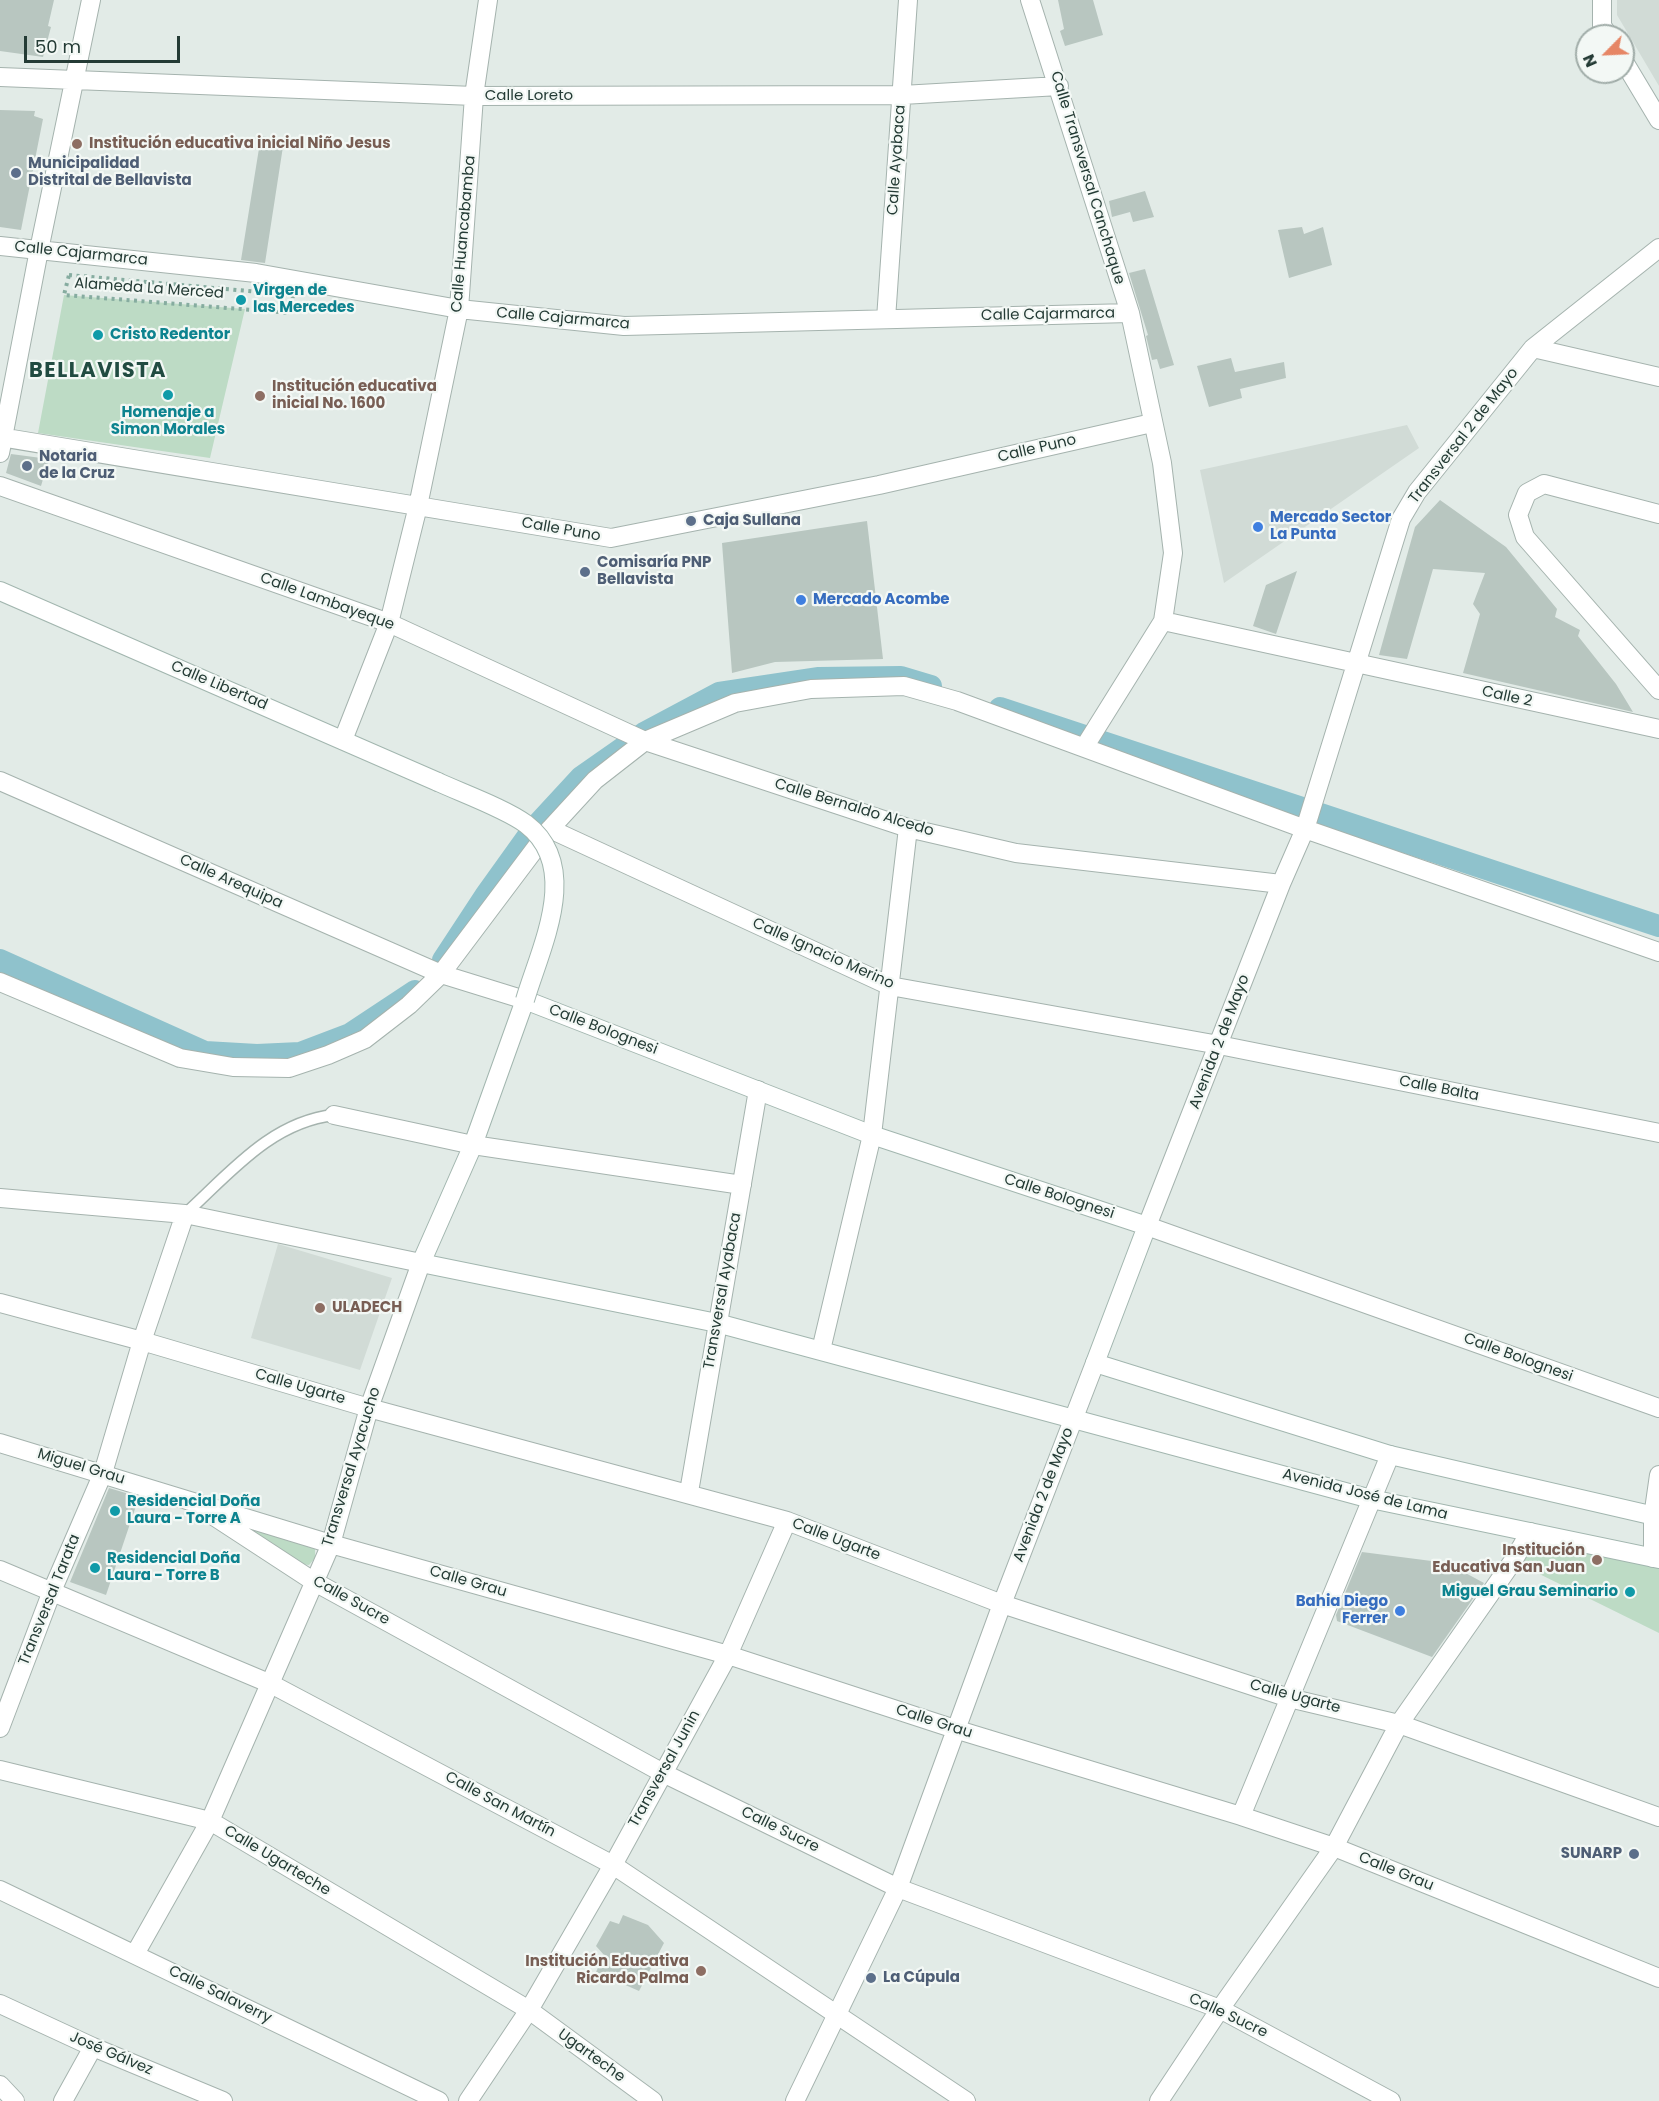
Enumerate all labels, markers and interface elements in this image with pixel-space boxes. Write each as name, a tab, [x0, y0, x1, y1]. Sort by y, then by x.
scale bar	[27, 24, 183, 62]
north arrow	[1575, 24, 1635, 84]
text: 50 m	[35, 34, 81, 59]
text: N	[1577, 51, 1603, 71]
street label: Calle Transversal Canchaque	[1046, 69, 1128, 287]
street label: Calle Loreto	[485, 87, 573, 105]
street label: Calle Ayabaca	[884, 104, 910, 216]
place label: Institución educativa inicial Niño Jesus	[89, 135, 391, 153]
marker: Institución educativa inicial Niño Jesus	[70, 137, 84, 151]
place label: Municipalidad Distrital de Bellavista	[28, 155, 192, 190]
street label: Calle Huancabamba	[448, 155, 480, 313]
marker: Municipalidad Distrital de Bellavista	[9, 166, 23, 180]
street label: Calle Cajarmarca	[13, 238, 149, 270]
street label: Alameda La Merced	[74, 275, 224, 303]
place label: Virgen de las Mercedes	[253, 282, 355, 317]
marker: Virgen de las Mercedes	[234, 293, 248, 307]
street label: Calle Cajarmarca	[495, 304, 631, 334]
street label: Calle Cajarmarca	[981, 305, 1115, 325]
place label: Cristo Redentor	[110, 326, 230, 344]
marker: Cristo Redentor	[91, 328, 105, 342]
district label: BELLAVISTA	[29, 359, 167, 385]
street label: Transversal 2 de Mayo	[1405, 364, 1523, 508]
place label: Institución educativa inicial No. 1600	[272, 378, 437, 413]
marker: Homenaje a Simon Morales	[161, 388, 175, 402]
marker: Institución educativa inicial No. 1600	[253, 389, 267, 403]
place label: Homenaje a Simon Morales	[111, 404, 225, 439]
street label: Calle Puno	[996, 431, 1078, 467]
place label: Notaria de la Cruz	[39, 448, 115, 483]
marker: Notaria de la Cruz	[20, 459, 34, 473]
place label: Mercado Sector La Punta	[1270, 509, 1391, 544]
place label: Caja Sullana	[703, 512, 801, 530]
street label: Calle Puno	[520, 514, 602, 546]
marker: Caja Sullana	[684, 514, 698, 528]
marker: Mercado Sector La Punta	[1251, 520, 1265, 534]
place label: Comisaría PNP Bellavista	[597, 554, 711, 589]
marker: Comisaría PNP Bellavista	[578, 565, 592, 579]
street label: Calle Lambayeque	[257, 569, 397, 635]
place label: Mercado Acombe	[813, 591, 950, 609]
marker: Mercado Acombe	[794, 593, 808, 607]
street label: Calle Libertad	[168, 658, 270, 714]
street label: Calle 2	[1480, 683, 1534, 711]
street label: Calle Bernaldo Alcedo	[772, 775, 936, 841]
street label: Calle Arequipa	[177, 851, 285, 913]
street label: Calle Ignacio Merino	[749, 915, 897, 993]
street label: Avenida 2 de Mayo	[1186, 972, 1254, 1112]
street label: Calle Bolognesi	[546, 1001, 660, 1059]
street label: Calle Balta	[1398, 1072, 1480, 1106]
street label: Calle Bolognesi	[1002, 1171, 1116, 1223]
street label: Transversal Ayabaca	[700, 1211, 746, 1371]
place label: ULADECH	[332, 1299, 402, 1317]
marker: ULADECH	[313, 1301, 327, 1315]
street label: Calle Bolognesi	[1461, 1330, 1575, 1386]
street label: Calle Ugarte	[253, 1366, 347, 1408]
street label: Transversal Ayacucho	[319, 1385, 385, 1549]
street label: Avenida 2 de Mayo	[1010, 1425, 1078, 1565]
street label: Miguel Grau	[35, 1445, 127, 1489]
street label: Avenida José de Lama	[1280, 1466, 1450, 1524]
place label: Residencial Doña Laura - Torre A	[127, 1493, 260, 1528]
marker: Residencial Doña Laura - Torre A	[108, 1504, 122, 1518]
street label: Calle Ugarte	[789, 1515, 883, 1565]
street label: Transversal Tarata	[15, 1532, 85, 1668]
place label: Institución Educativa San Juan	[1432, 1542, 1585, 1577]
place label: Residencial Doña Laura - Torre B	[107, 1550, 240, 1585]
marker: Institución Educativa San Juan	[1590, 1553, 1604, 1567]
marker: Residencial Doña Laura - Torre B	[88, 1561, 102, 1575]
street label: Calle Grau	[427, 1562, 509, 1602]
street label: Calle Sucre	[310, 1573, 392, 1629]
place label: Miguel Grau Seminario	[1442, 1583, 1618, 1601]
marker: Miguel Grau Seminario	[1623, 1585, 1637, 1599]
place label: Bahia Diego Ferrer	[1296, 1593, 1388, 1628]
marker: Bahia Diego Ferrer	[1393, 1604, 1407, 1618]
street label: Calle Ugarte	[1248, 1676, 1342, 1718]
street label: Calle Grau	[893, 1701, 975, 1743]
street label: Transversal Junin	[625, 1707, 705, 1831]
street label: Calle San Martín	[442, 1768, 558, 1842]
street label: Calle Sucre	[738, 1803, 822, 1857]
street label: Calle Ugarteche	[220, 1822, 334, 1900]
place label: SUNARP	[1561, 1845, 1622, 1863]
marker: SUNARP	[1627, 1847, 1641, 1861]
street label: Calle Grau	[1356, 1849, 1436, 1895]
place label: Institución Educativa Ricardo Palma	[525, 1953, 689, 1988]
street label: Calle Salaverry	[165, 1962, 275, 2028]
marker: Institución Educativa Ricardo Palma	[694, 1964, 708, 1978]
place label: La Cúpula	[883, 1969, 960, 1987]
marker: La Cúpula	[864, 1971, 878, 1985]
street label: Calle Sucre	[1186, 1990, 1270, 2042]
street label: Ugarteche	[554, 2026, 628, 2086]
street label: José Gálvez	[67, 2028, 155, 2080]

